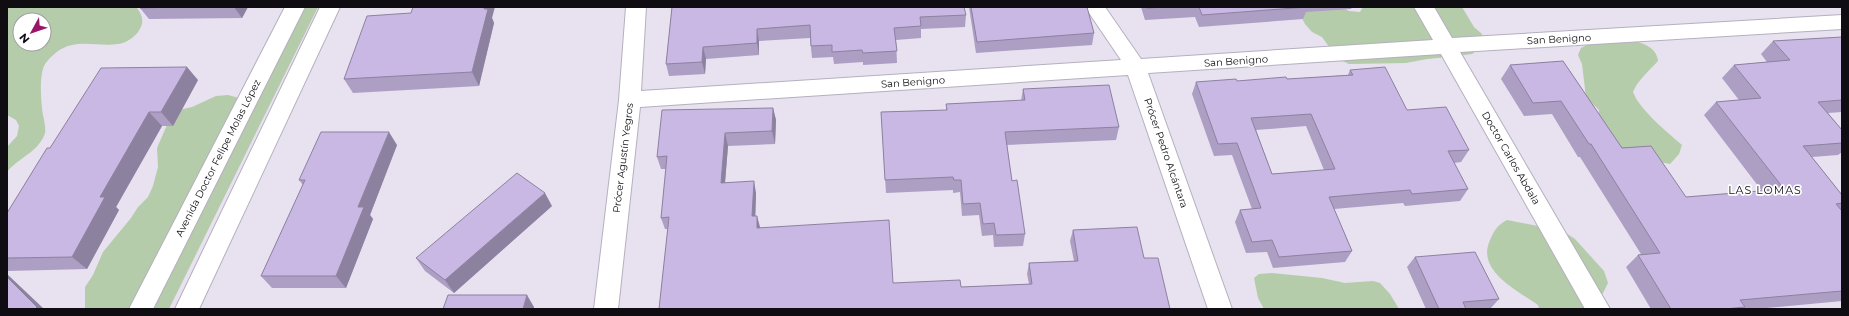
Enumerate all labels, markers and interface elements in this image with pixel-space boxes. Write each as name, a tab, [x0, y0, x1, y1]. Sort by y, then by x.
north arrow	[12, 12, 52, 52]
text: N	[16, 31, 33, 46]
street label: San Benigno	[1527, 31, 1591, 47]
street label: San Benigno	[1203, 52, 1269, 70]
street label: San Benigno	[880, 73, 946, 91]
street label: Avenida Doctor Felipe Molas López	[173, 77, 263, 239]
street label: Prócer Pedro Alcántara	[1141, 96, 1191, 210]
street label: Prócer Agustín Yegros	[610, 102, 636, 214]
street label: Doctor Carlos Abdala	[1479, 109, 1543, 207]
district label: LAS LOMAS	[1728, 183, 1802, 197]

